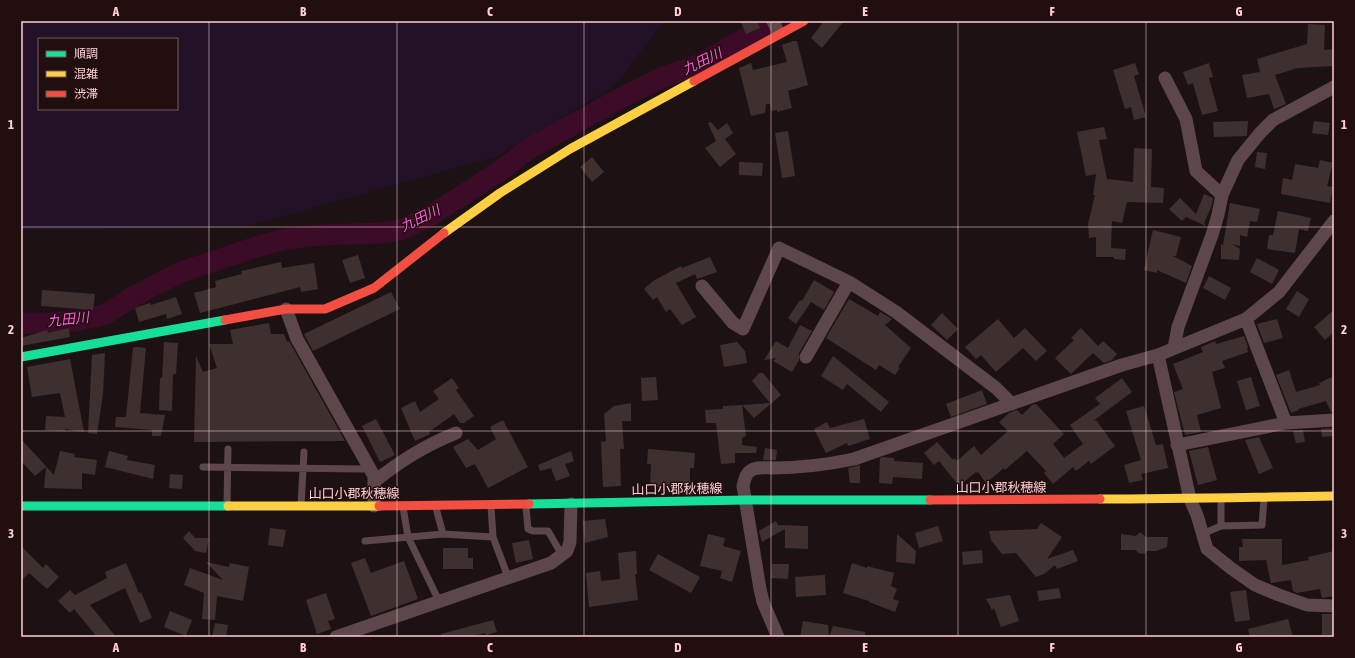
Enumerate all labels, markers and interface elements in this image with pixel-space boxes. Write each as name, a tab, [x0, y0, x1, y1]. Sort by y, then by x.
text: A	[112, 4, 120, 19]
text: B	[300, 4, 307, 19]
text: C	[487, 4, 493, 19]
text: D	[674, 4, 682, 19]
text: E	[862, 4, 868, 19]
text: F	[1049, 4, 1055, 19]
text: G	[1236, 4, 1243, 19]
legend	[38, 38, 178, 110]
water label: 九田川	[680, 44, 726, 77]
text: 順調	[74, 47, 98, 61]
text: 混雑	[74, 67, 98, 81]
text: 渋滞	[74, 87, 98, 101]
text: 1	[8, 117, 14, 132]
text: 1	[1341, 117, 1347, 132]
water label: 九田川	[398, 201, 444, 234]
water label: 九田川	[46, 309, 92, 329]
text: 2	[8, 322, 14, 337]
text: 2	[1341, 322, 1347, 337]
street label: 山口小郡秋穂線	[955, 480, 1047, 495]
street label: 山口小郡秋穂線	[631, 481, 723, 497]
street label: 山口小郡秋穂線	[308, 486, 400, 501]
text: 3	[8, 526, 14, 541]
text: 3	[1341, 526, 1347, 541]
text: A	[112, 640, 120, 655]
text: B	[300, 640, 307, 655]
text: C	[487, 640, 493, 655]
text: D	[674, 640, 682, 655]
text: E	[862, 640, 868, 655]
text: F	[1049, 640, 1055, 655]
text: G	[1236, 640, 1243, 655]

